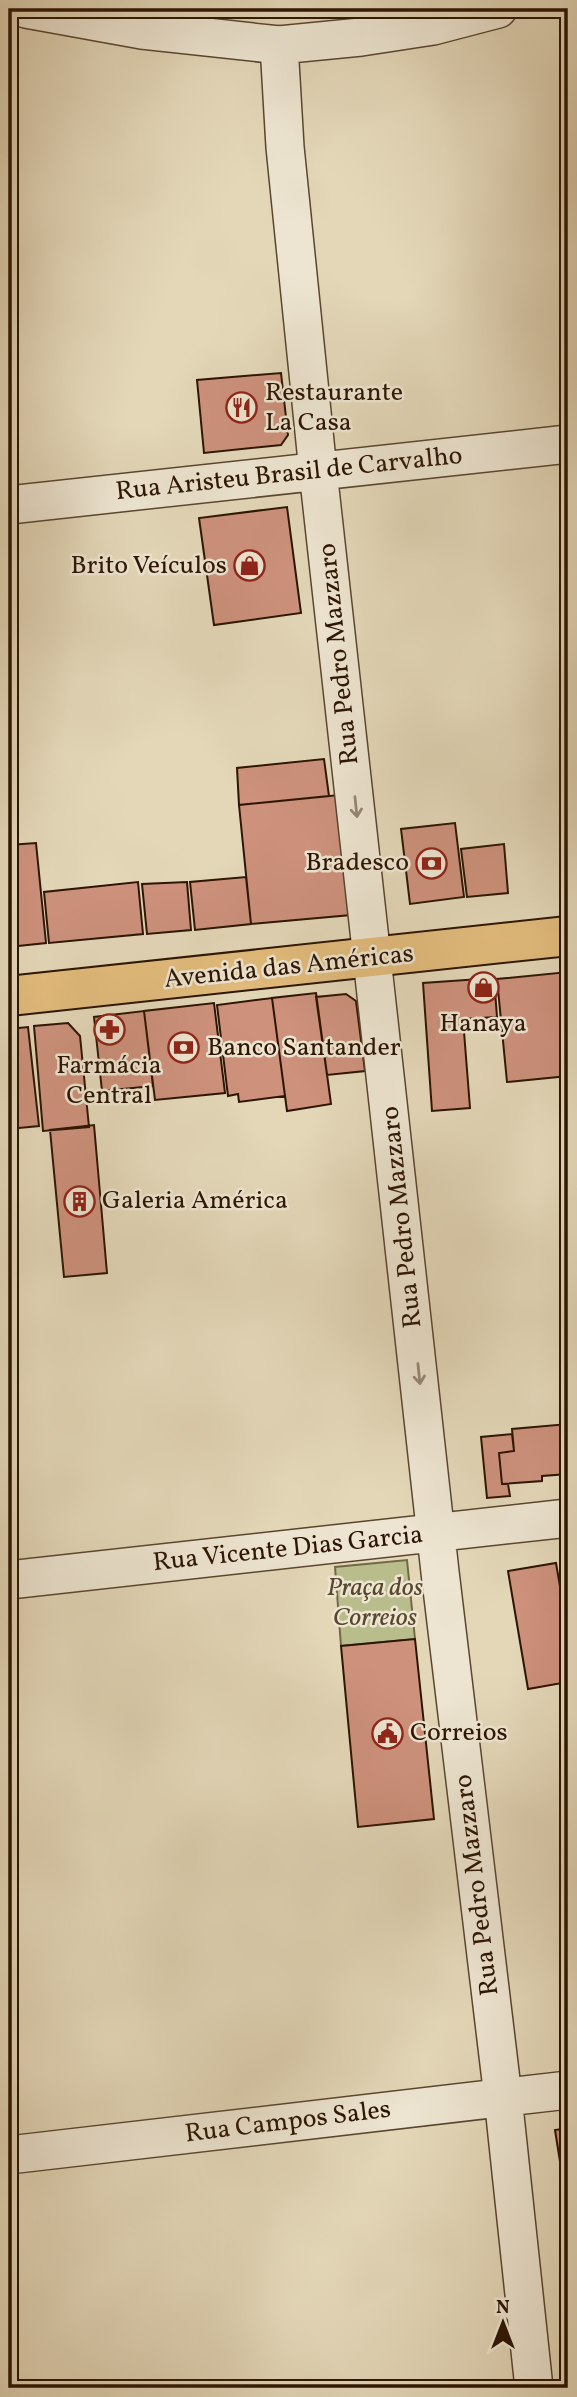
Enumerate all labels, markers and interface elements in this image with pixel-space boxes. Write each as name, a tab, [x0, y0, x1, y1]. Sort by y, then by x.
place label: Restaurante La Casa	[265, 375, 403, 441]
restaurant icon: Restaurante La Casa	[225, 391, 259, 425]
street label: Rua Aristeu Brasil de Carvalho	[114, 438, 464, 510]
street label: Rua Pedro Mazzaro	[309, 541, 369, 767]
place label: Brito Veículos	[70, 548, 227, 584]
shop icon: Brito Veículos	[233, 549, 267, 583]
one-way arrow	[349, 795, 362, 818]
place label: Bradesco	[305, 845, 409, 881]
bank icon: Bradesco	[415, 846, 449, 880]
street label: Avenida das Américas	[162, 936, 416, 998]
shop icon: Hanaya	[466, 971, 500, 1005]
place label: Hanaya	[439, 1006, 527, 1042]
pharmacy icon: Farmácia Central	[92, 1013, 126, 1047]
place label: Banco Santander	[207, 1030, 401, 1066]
bank icon: Banco Santander	[167, 1031, 201, 1065]
place label: Farmácia Central	[56, 1048, 162, 1114]
street label: Rua Pedro Mazzaro	[372, 1104, 432, 1330]
place label: Galeria América	[102, 1183, 288, 1219]
building icon: Galeria América	[62, 1184, 96, 1218]
one-way arrow	[413, 1362, 426, 1385]
street label: Rua Vicente Dias Garcia	[151, 1517, 425, 1581]
park label: Praça dos Correios	[327, 1570, 424, 1636]
place label: Correios	[410, 1715, 508, 1751]
public building icon: Correios	[370, 1716, 404, 1750]
street label: Rua Pedro Mazzaro	[446, 1772, 508, 1998]
street label: Rua Campos Sales	[183, 2092, 393, 2152]
north arrow	[468, 2288, 538, 2358]
text: N	[496, 2295, 510, 2321]

